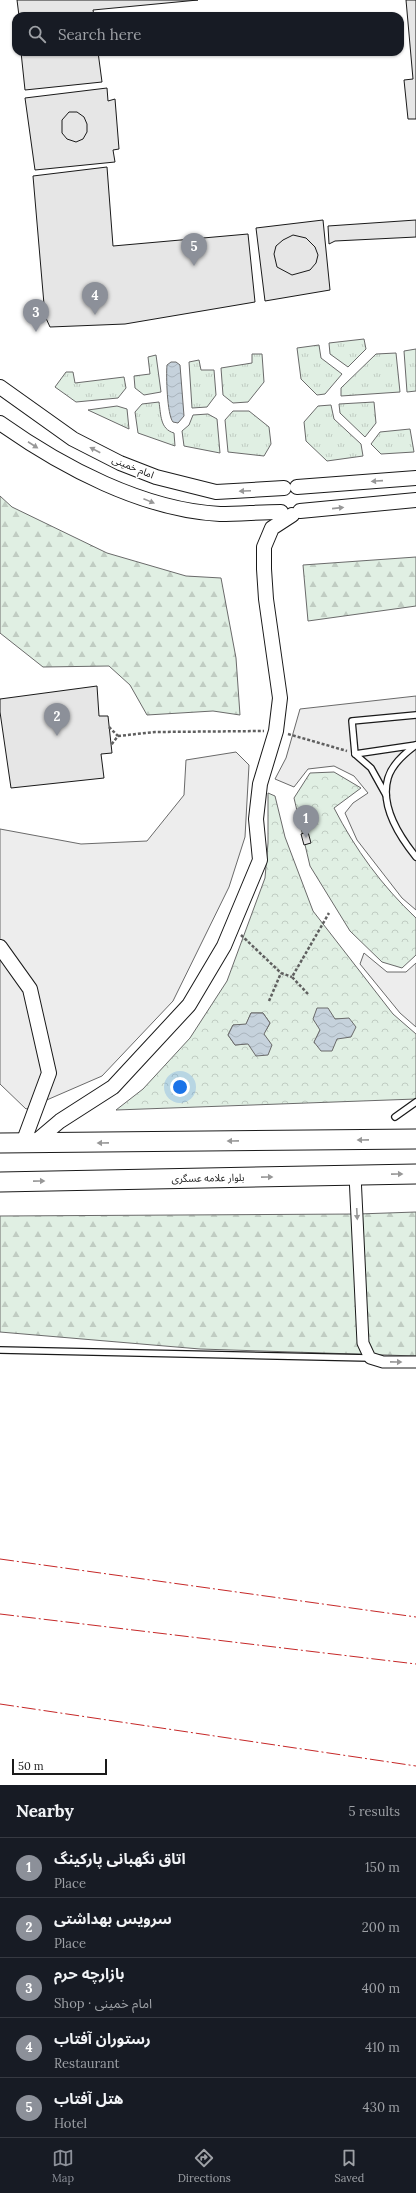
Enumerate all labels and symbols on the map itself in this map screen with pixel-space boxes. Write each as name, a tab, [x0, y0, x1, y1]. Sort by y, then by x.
pin: 5	[181, 233, 207, 266]
pin: 4	[82, 282, 108, 315]
pin: 3	[23, 299, 49, 332]
one-way arrow	[27, 441, 38, 448]
one-way arrow	[89, 447, 100, 453]
street label: امام خمینی	[109, 453, 156, 483]
one-way arrow	[371, 478, 383, 485]
one-way arrow	[238, 488, 251, 494]
one-way arrow	[144, 498, 156, 504]
one-way arrow	[332, 504, 344, 511]
pin: 2	[44, 703, 70, 736]
pin: 1	[293, 805, 319, 838]
your location	[170, 1077, 190, 1097]
one-way arrow	[357, 1136, 369, 1143]
one-way arrow	[226, 1138, 239, 1144]
one-way arrow	[96, 1140, 109, 1146]
street label: بلوار علامه عسگری	[171, 1171, 245, 1185]
one-way arrow	[391, 1171, 404, 1177]
one-way arrow	[261, 1174, 274, 1180]
one-way arrow	[33, 1178, 46, 1184]
one-way arrow	[353, 1208, 360, 1220]
one-way arrow	[390, 1359, 403, 1365]
scale bar	[12, 1757, 107, 1776]

